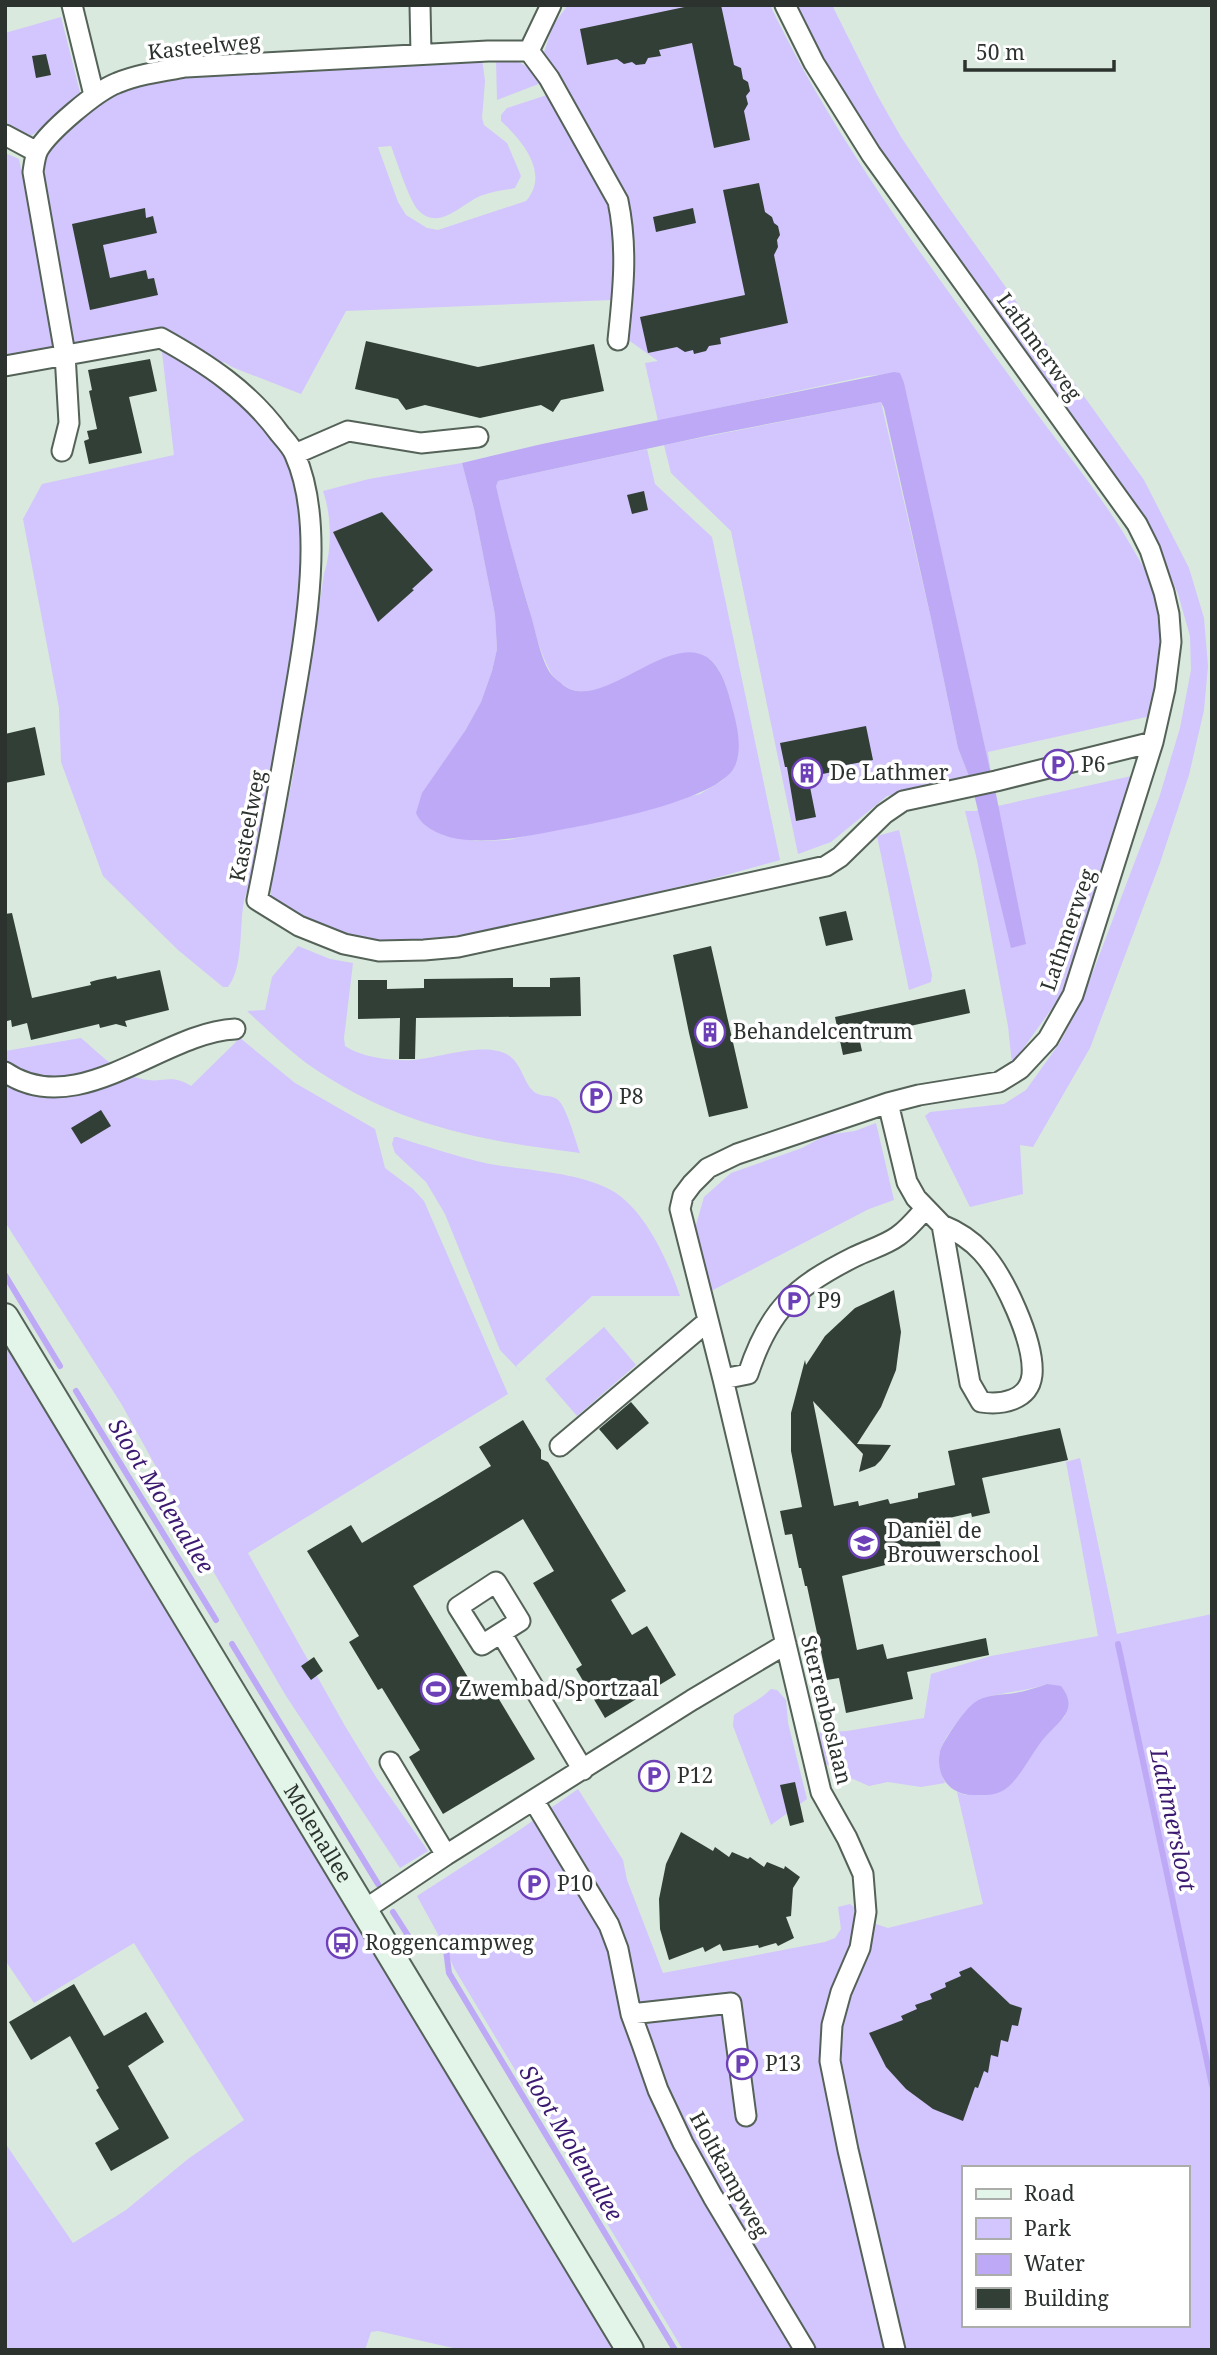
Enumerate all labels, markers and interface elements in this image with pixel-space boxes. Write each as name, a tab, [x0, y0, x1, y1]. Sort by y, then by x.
street label: Kasteelweg	[146, 26, 262, 66]
scale bar	[965, 28, 1114, 72]
text: 50 m	[976, 38, 1025, 66]
street label: Lathmerweg	[991, 287, 1089, 407]
parking icon: P6	[1041, 748, 1075, 782]
place label: P6	[1081, 750, 1105, 778]
building icon: De Lathmer	[790, 756, 824, 790]
place label: De Lathmer	[830, 758, 949, 786]
street label: Kasteelweg	[222, 767, 272, 884]
street label: Lathmerweg	[1033, 864, 1101, 994]
building icon: Behandelcentrum	[693, 1015, 727, 1049]
place label: Behandelcentrum	[733, 1017, 913, 1045]
parking icon: P8	[579, 1080, 613, 1114]
place label: P8	[619, 1082, 643, 1110]
parking icon: P9	[777, 1284, 811, 1318]
place label: P9	[817, 1286, 841, 1314]
water label: Sloot Molenallee	[101, 1412, 222, 1579]
place label: Daniël de Brouwerschool	[887, 1516, 1040, 1568]
school or university icon: Daniël de Brouwerschool	[847, 1526, 881, 1560]
street label: Sterrenboslaan	[795, 1632, 859, 1787]
sports icon: Zwembad/Sportzaal	[419, 1672, 453, 1706]
place label: Zwembad/Sportzaal	[459, 1674, 659, 1702]
water label: Lathmersloot	[1143, 1745, 1205, 1895]
parking icon: P12	[637, 1759, 671, 1793]
place label: P12	[677, 1761, 713, 1789]
street label: Molenallee	[278, 1779, 359, 1888]
parking icon: P10	[517, 1867, 551, 1901]
place label: P10	[557, 1869, 593, 1897]
bus stop icon: Roggencampweg	[325, 1926, 359, 1960]
place label: Roggencampweg	[365, 1928, 534, 1956]
parking icon: P13	[725, 2047, 759, 2081]
place label: P13	[765, 2049, 801, 2077]
water label: Sloot Molenallee	[513, 2058, 631, 2227]
street label: Holtkampweg	[684, 2106, 776, 2243]
legend	[962, 2166, 1189, 2327]
text: Road	[1024, 2179, 1075, 2207]
text: Park	[1024, 2214, 1071, 2242]
text: Water	[1024, 2249, 1085, 2277]
text: Building	[1024, 2284, 1109, 2312]

